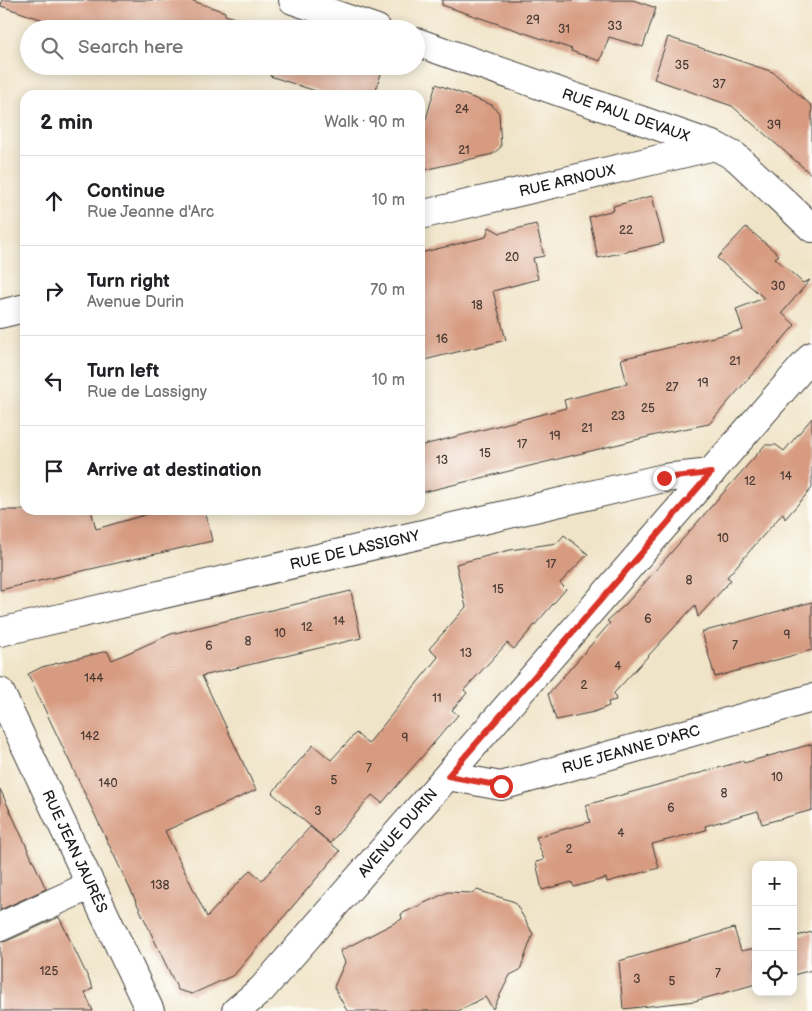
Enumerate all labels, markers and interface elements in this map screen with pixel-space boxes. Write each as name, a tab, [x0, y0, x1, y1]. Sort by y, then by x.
house number: 29	[526, 13, 540, 28]
house number: 33	[608, 19, 622, 34]
search box	[20, 20, 425, 75]
house number: 31	[558, 22, 570, 37]
icon: search	[38, 34, 66, 62]
text: Search here	[78, 36, 183, 59]
house number: 35	[675, 58, 689, 73]
house number: 37	[712, 77, 726, 92]
street label: RUE PAUL DEVAUX	[559, 84, 692, 146]
house number: 24	[455, 102, 470, 117]
text: 2 min	[40, 110, 93, 135]
text: Walk · 90 m	[324, 113, 405, 132]
house number: 39	[767, 118, 781, 133]
house number: 21	[458, 143, 470, 158]
street label: RUE ARNOUX	[517, 160, 617, 201]
text: Continue	[87, 180, 165, 203]
icon: ahead	[40, 187, 68, 215]
text: 10 m	[372, 191, 405, 210]
text: Rue Jeanne d'Arc	[87, 203, 214, 222]
house number: 22	[619, 223, 633, 238]
house number: 20	[505, 250, 519, 265]
text: Turn right	[87, 270, 170, 293]
icon: right	[40, 277, 68, 305]
house number: 30	[771, 279, 785, 294]
text: 70 m	[370, 281, 405, 300]
text: Avenue Durin	[87, 293, 184, 312]
house number: 18	[471, 298, 483, 313]
house number: 16	[436, 332, 448, 347]
house number: 21	[729, 354, 741, 369]
text: Turn left	[87, 360, 159, 383]
icon: left	[40, 367, 68, 395]
text: 10 m	[372, 371, 405, 390]
house number: 19	[697, 376, 709, 391]
house number: 27	[666, 380, 679, 395]
text: Rue de Lassigny	[87, 383, 207, 402]
house number: 25	[641, 401, 655, 416]
house number: 23	[611, 409, 625, 424]
house number: 21	[581, 421, 593, 436]
house number: 19	[549, 429, 561, 444]
house number: 17	[517, 437, 527, 452]
house number: 15	[479, 446, 491, 461]
house number: 13	[436, 453, 448, 468]
icon: arrive	[40, 457, 68, 485]
text: Arrive at destination	[87, 459, 262, 482]
route end	[653, 467, 676, 490]
house number: 14	[780, 469, 793, 484]
house number: 12	[744, 474, 756, 489]
street label: RUE DE LASSIGNY	[288, 525, 421, 574]
house number: 10	[717, 531, 729, 546]
house number: 17	[546, 557, 556, 572]
house number: 8	[686, 573, 693, 588]
house number: 15	[492, 582, 504, 597]
house number: 6	[644, 612, 652, 627]
house number: 14	[333, 614, 346, 629]
house number: 12	[301, 620, 313, 635]
house number: 10	[274, 626, 286, 641]
house number: 9	[784, 628, 791, 643]
house number: 8	[245, 634, 252, 649]
house number: 7	[732, 638, 738, 653]
house number: 6	[205, 639, 213, 654]
house number: 13	[460, 646, 472, 661]
house number: 4	[614, 659, 622, 674]
house number: 144	[84, 671, 104, 686]
house number: 2	[580, 678, 588, 693]
house number: 11	[432, 691, 442, 706]
street label: RUE JEANNE D'ARC	[560, 721, 702, 778]
house number: 142	[80, 729, 100, 744]
house number: 9	[402, 731, 409, 746]
house number: 7	[366, 761, 372, 776]
house number: 10	[771, 770, 783, 785]
house number: 5	[331, 773, 338, 788]
route start	[490, 775, 513, 798]
house number: 140	[98, 776, 118, 791]
street label: AVENUE DURIN	[354, 784, 442, 881]
house number: 8	[721, 786, 728, 801]
street label: RUE JEAN JAURÈS	[38, 787, 112, 916]
house number: 6	[667, 801, 675, 816]
house number: 3	[314, 804, 322, 819]
house number: 4	[617, 826, 625, 841]
house number: 2	[565, 842, 573, 857]
map controls	[752, 861, 797, 996]
button: +	[752, 861, 797, 906]
house number: 138	[150, 878, 170, 893]
button: −	[752, 906, 797, 951]
button: locate	[752, 951, 797, 996]
house number: 125	[40, 964, 58, 979]
house number: 7	[715, 966, 721, 981]
house number: 3	[633, 972, 641, 987]
house number: 5	[669, 974, 676, 989]

